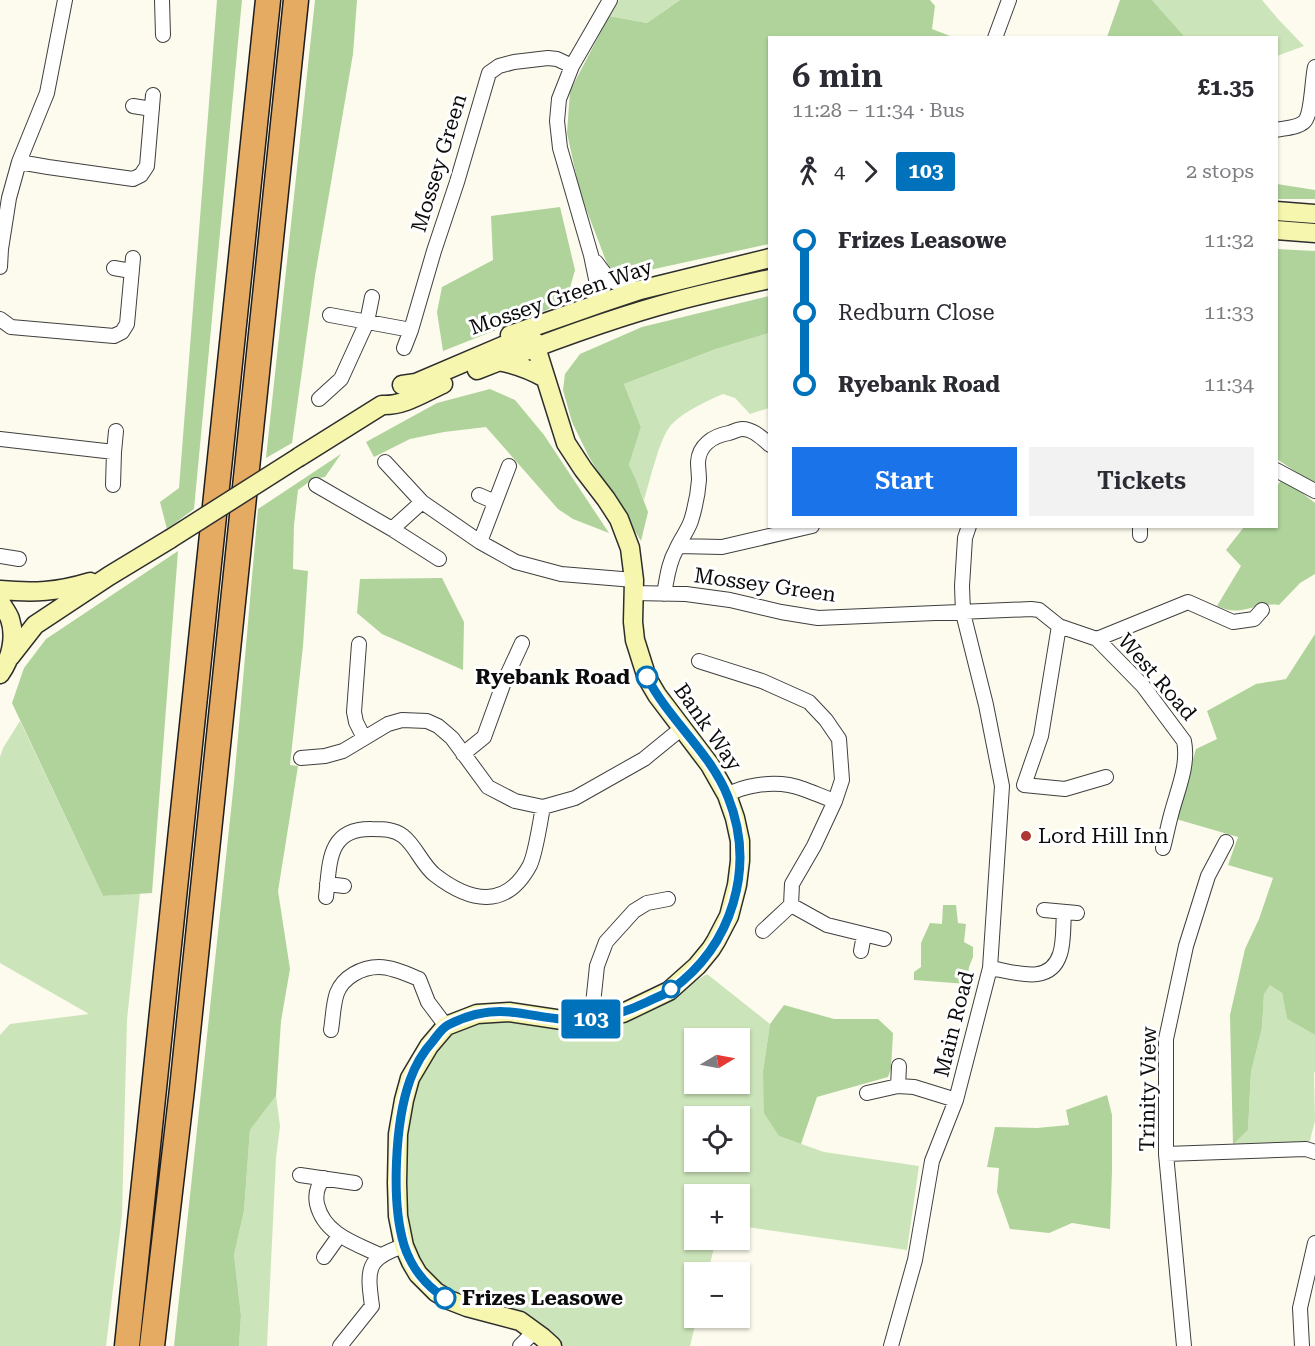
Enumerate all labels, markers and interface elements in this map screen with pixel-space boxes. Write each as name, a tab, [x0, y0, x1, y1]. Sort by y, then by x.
text: 6 min	[792, 56, 883, 95]
text: £1.35	[1198, 75, 1254, 100]
street label: Mossey Green	[407, 91, 472, 235]
text: 11:28 – 11:34 · Bus	[792, 98, 964, 122]
icon: walk	[792, 155, 825, 188]
icon: forward	[854, 155, 887, 188]
text: 4	[834, 159, 845, 183]
text: 103	[908, 159, 943, 183]
text: 2 stops	[1186, 159, 1254, 183]
text: Frizes Leasowe	[838, 228, 1007, 253]
text: 11:32	[1204, 228, 1254, 252]
street label: Mossey Green Way	[466, 254, 656, 340]
text: Redburn Close	[838, 300, 994, 325]
text: 11:33	[1204, 300, 1254, 324]
text: Ryebank Road	[838, 372, 1000, 397]
text: 11:34	[1204, 372, 1254, 396]
button: Start	[792, 447, 1017, 516]
button: Tickets	[1029, 447, 1254, 516]
street label: Mossey Green	[692, 563, 838, 607]
street label: West Road	[1113, 629, 1201, 726]
place label: Ryebank Road	[475, 665, 630, 689]
marker: Ryebank Road	[636, 666, 658, 688]
street label: Bank Way	[669, 679, 747, 776]
place label: Lord Hill Inn	[1038, 824, 1169, 848]
marker: Lord Hill Inn	[1019, 829, 1033, 843]
street label: Main Road	[929, 968, 979, 1079]
unlabelled marker	[662, 980, 680, 998]
line badge: 103	[556, 1000, 626, 1038]
text: 103	[573, 1007, 609, 1031]
street label: Trinity View	[1135, 1026, 1161, 1152]
north arrow	[684, 1028, 750, 1094]
map controls	[684, 1028, 750, 1328]
button: locate	[684, 1106, 750, 1172]
button: +	[684, 1184, 750, 1250]
button: −	[684, 1262, 750, 1328]
place label: Frizes Leasowe	[462, 1286, 623, 1310]
marker: Frizes Leasowe	[434, 1287, 456, 1309]

